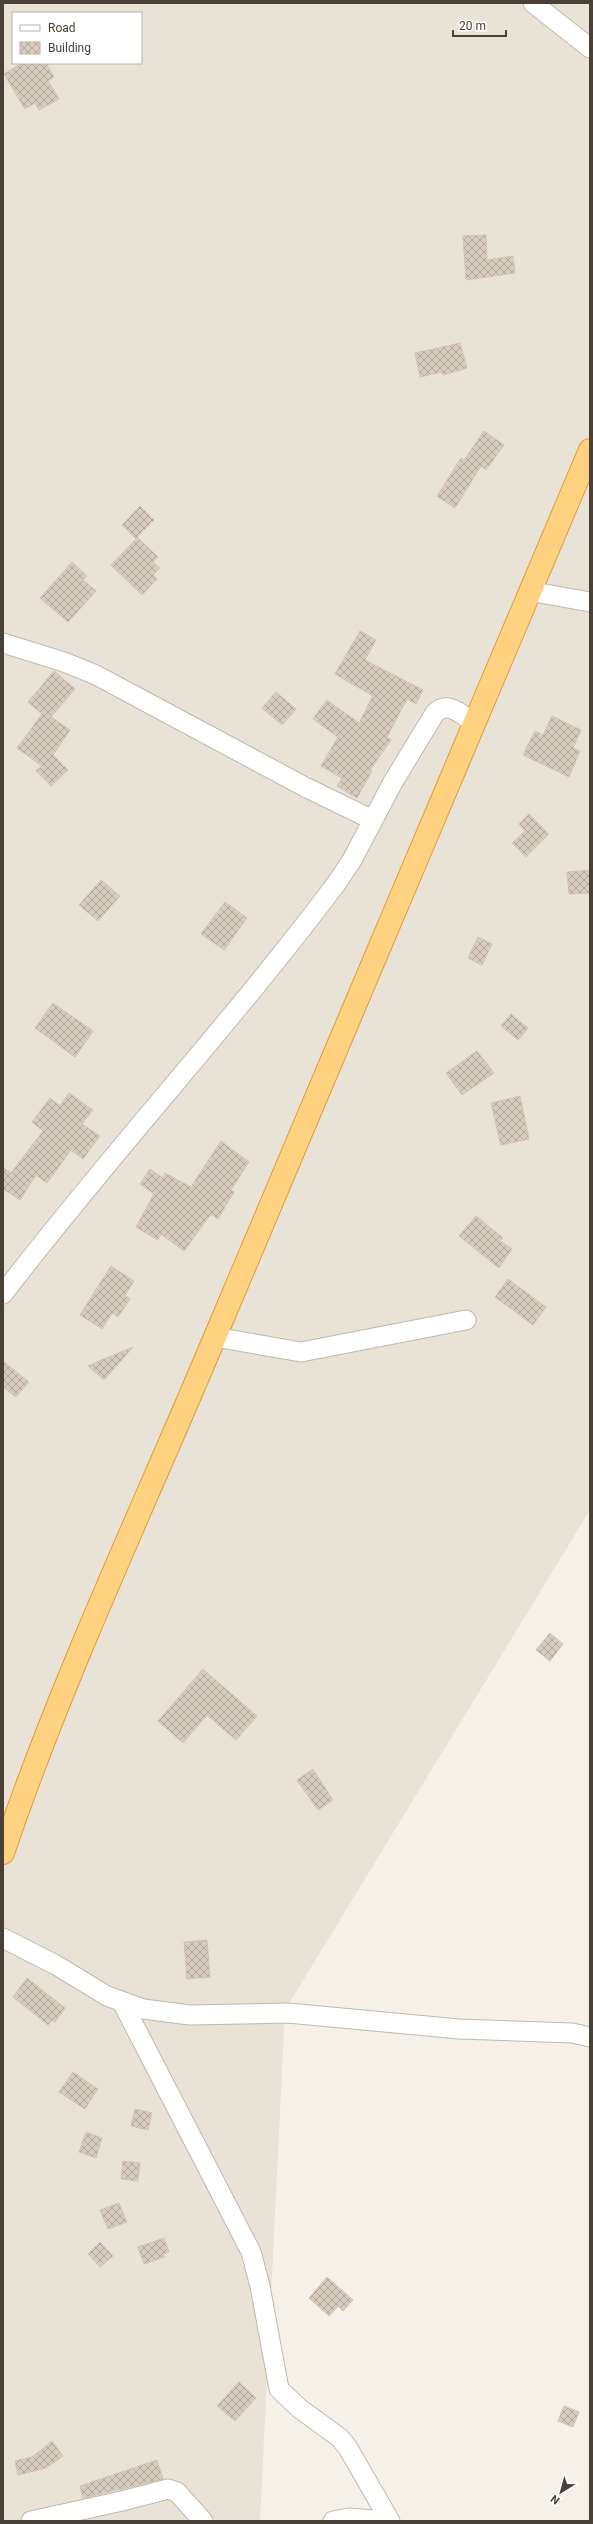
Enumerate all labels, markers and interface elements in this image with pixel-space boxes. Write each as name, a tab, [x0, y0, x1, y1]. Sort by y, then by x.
legend	[12, 12, 142, 64]
scale bar	[453, 12, 506, 38]
text: 20 m	[459, 19, 486, 33]
text: Road	[48, 21, 76, 35]
text: Building	[48, 41, 91, 55]
north arrow	[541, 2472, 581, 2512]
text: N	[548, 2492, 562, 2507]

